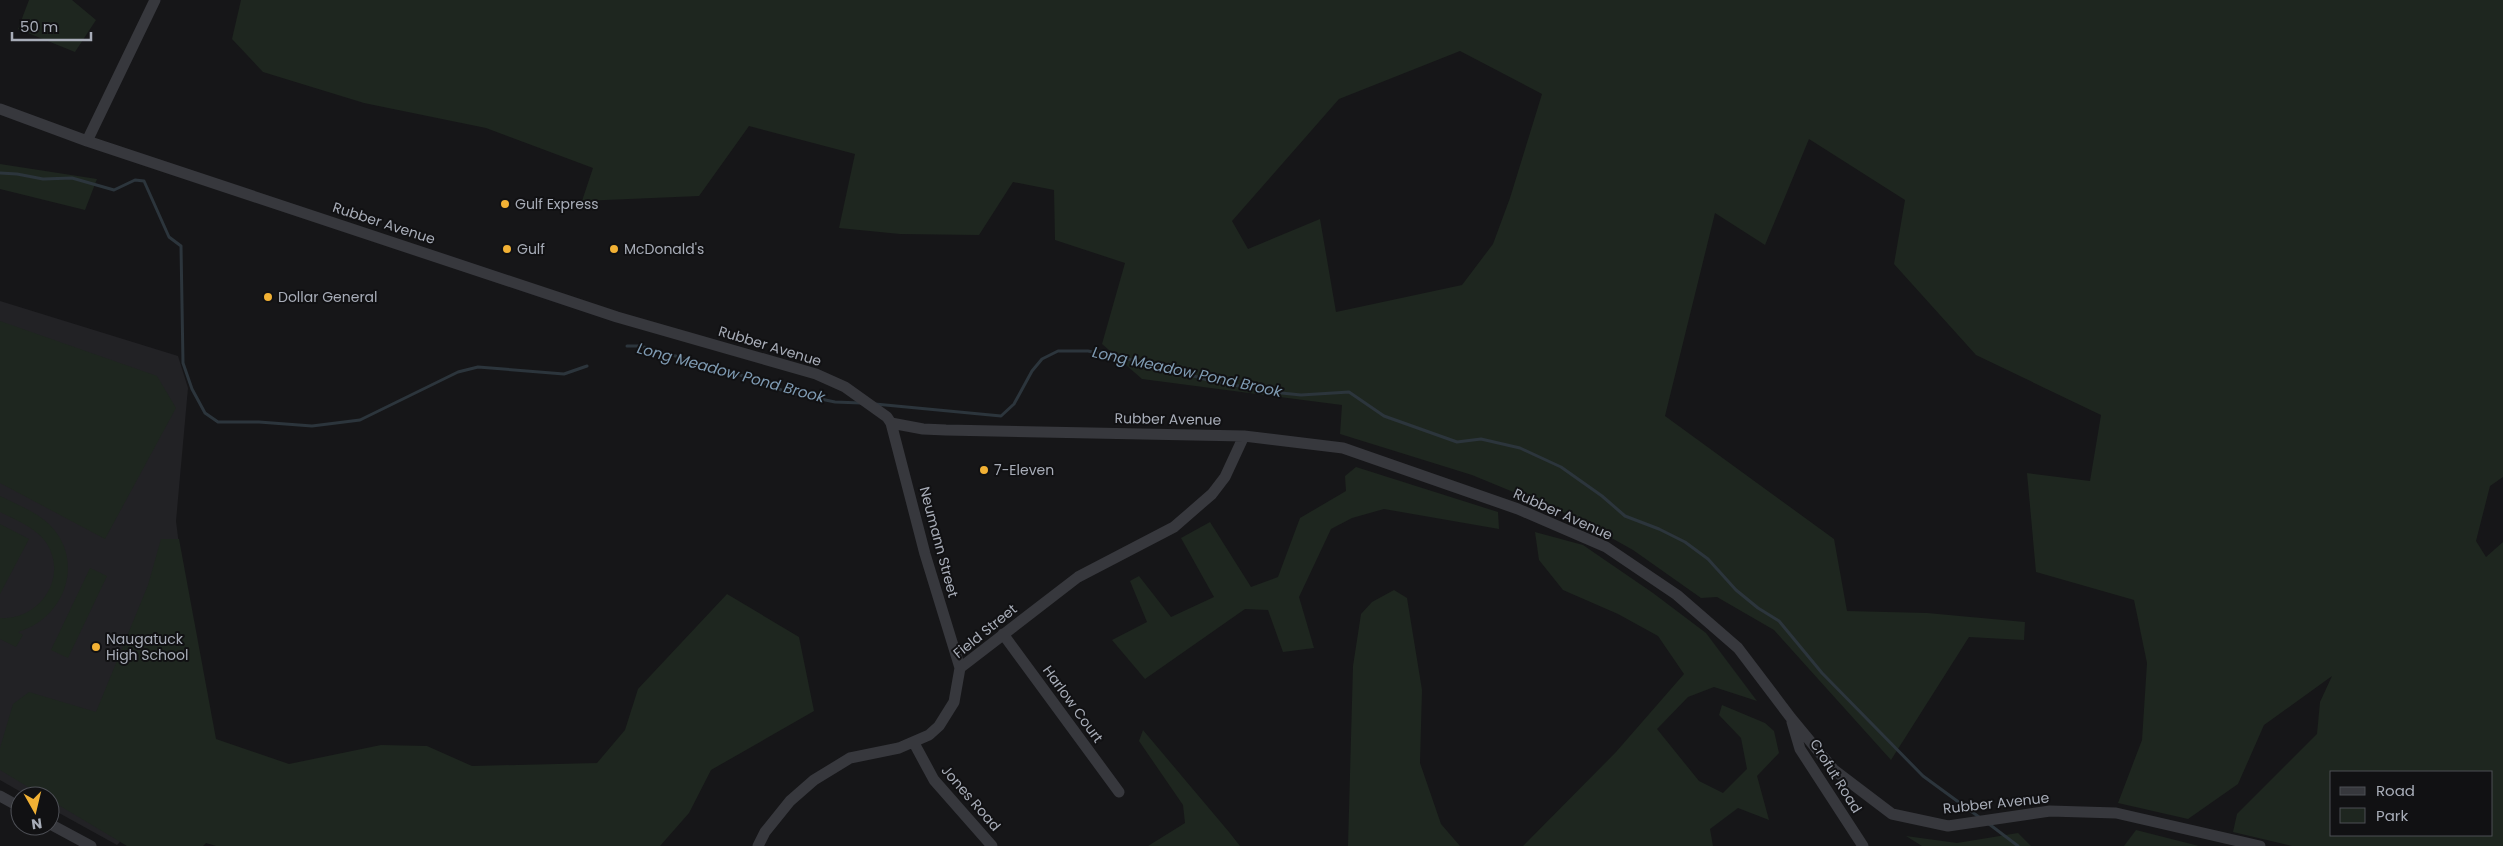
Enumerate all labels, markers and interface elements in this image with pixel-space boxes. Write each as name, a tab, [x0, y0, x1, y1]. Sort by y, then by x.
scale bar	[12, 10, 91, 42]
text: 50 m	[20, 16, 58, 37]
place label: Gulf Express	[515, 194, 599, 214]
street label: Rubber Avenue	[330, 197, 438, 249]
marker: Gulf Express	[499, 198, 511, 210]
place label: Gulf	[517, 239, 545, 259]
place label: McDonald's	[624, 239, 704, 259]
marker: Gulf	[501, 243, 513, 255]
marker: McDonald's	[608, 243, 620, 255]
place label: Dollar General	[278, 287, 378, 307]
marker: Dollar General	[262, 291, 274, 303]
street label: Rubber Avenue	[716, 321, 824, 371]
water label: Long Meadow Pond Brook	[635, 337, 828, 408]
water label: Long Meadow Pond Brook	[1090, 341, 1285, 402]
street label: Rubber Avenue	[1115, 408, 1222, 430]
place label: 7-Eleven	[994, 460, 1054, 480]
marker: 7-Eleven	[978, 464, 990, 476]
street label: Rubber Avenue	[1510, 483, 1616, 545]
street label: Neumann Street	[915, 484, 963, 600]
street label: Field Street	[949, 599, 1021, 663]
place label: Naugatuck High School	[106, 629, 188, 665]
marker: Naugatuck High School	[90, 641, 102, 653]
street label: Harlow Court	[1038, 661, 1108, 747]
street label: Crofut Road	[1805, 735, 1867, 817]
street label: Jones Road	[937, 761, 1005, 835]
legend	[2330, 771, 2493, 836]
text: Road	[2376, 780, 2415, 801]
north arrow	[10, 786, 60, 836]
street label: Rubber Avenue	[1942, 787, 2050, 819]
text: Park	[2376, 805, 2408, 826]
text: N	[30, 813, 43, 835]

